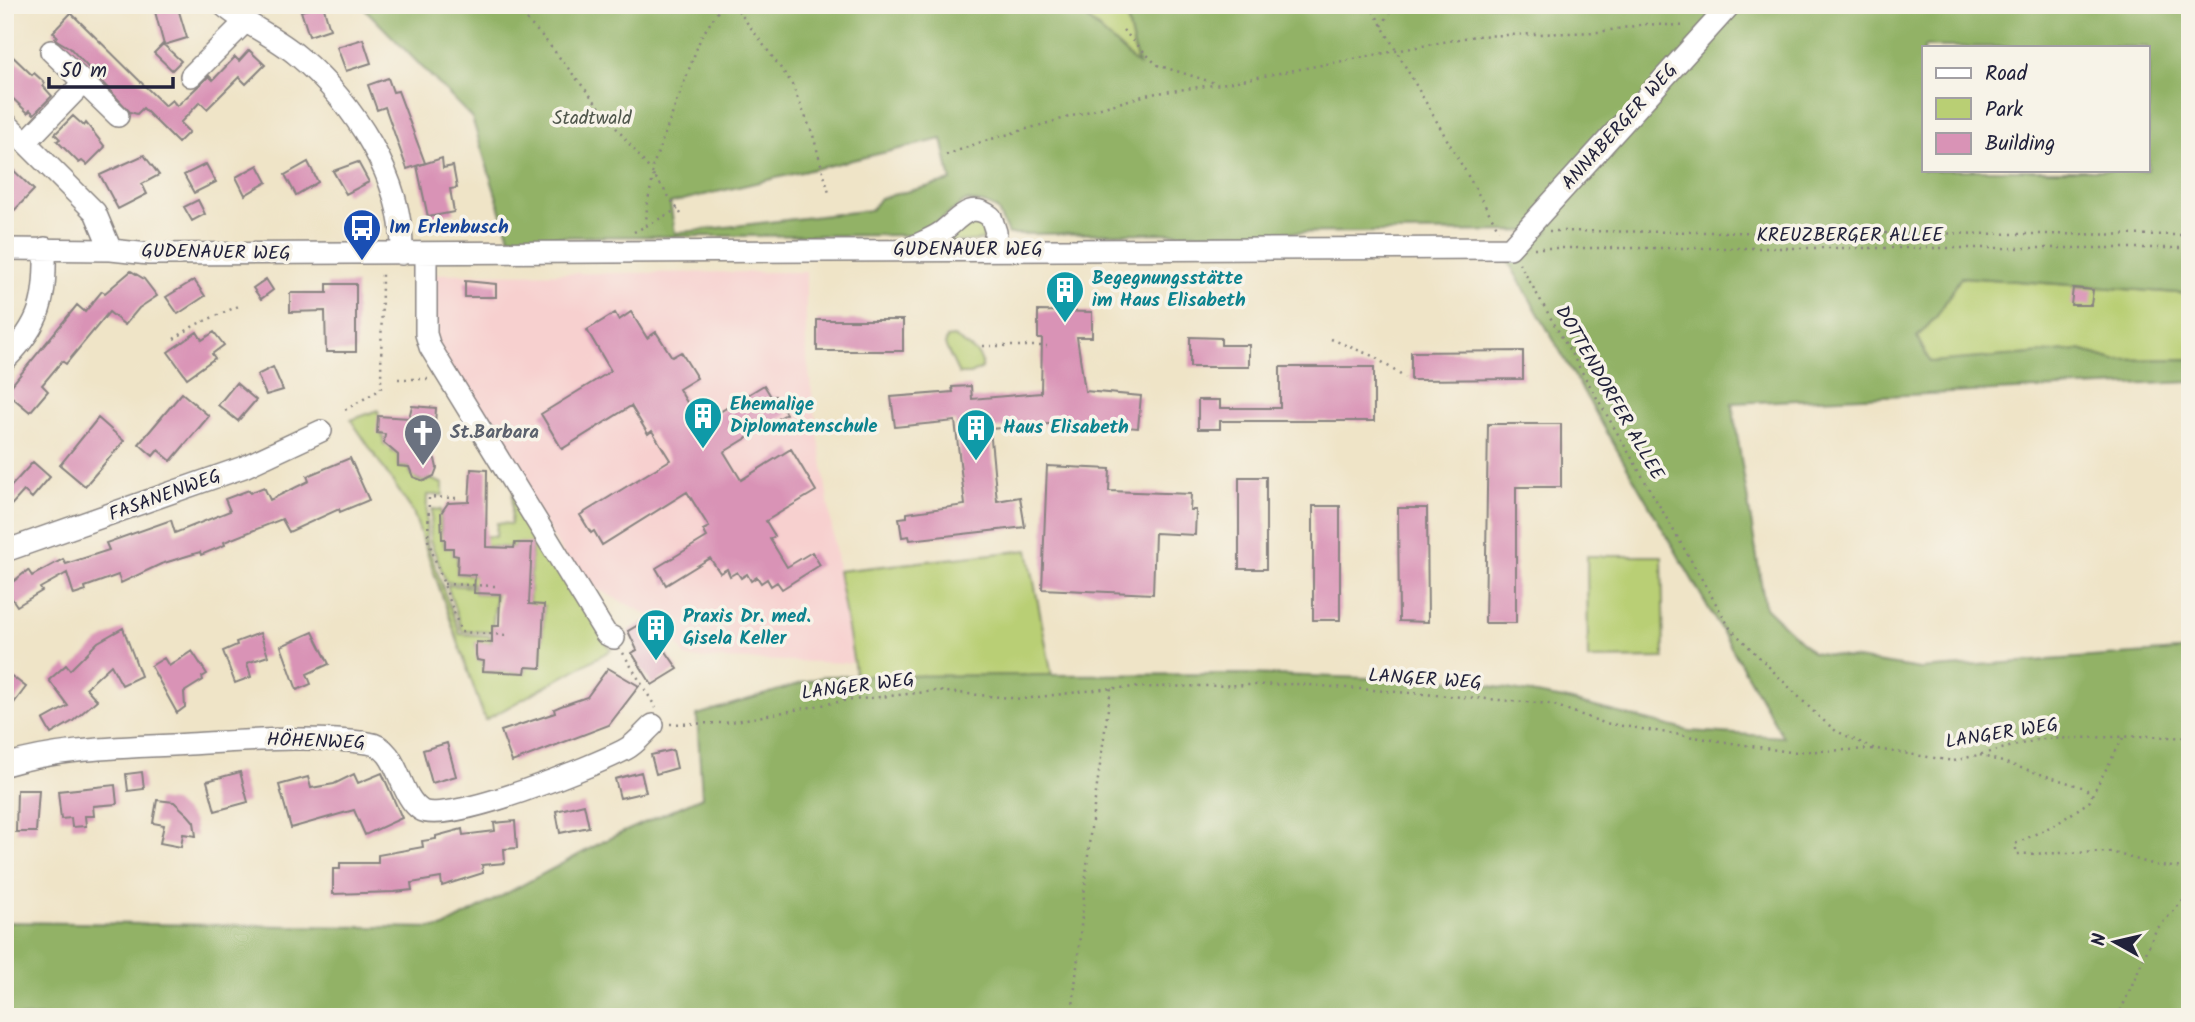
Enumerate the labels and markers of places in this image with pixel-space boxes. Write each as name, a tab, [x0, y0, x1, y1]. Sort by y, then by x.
bus stop icon: Im Erlenbusch	[341, 207, 383, 262]
place label: Im Erlenbusch	[389, 213, 509, 243]
place label: Begegnungsstätte im Haus Elisabeth	[1092, 264, 1246, 316]
building icon: Begegnungsstätte im Haus Elisabeth	[1044, 269, 1086, 324]
place label: Ehemalige Diplomatenschule	[730, 390, 878, 442]
building icon: Ehemalige Diplomatenschule	[682, 395, 724, 450]
building icon: Haus Elisabeth	[955, 407, 997, 462]
church icon: St.Barbara	[402, 412, 444, 467]
place label: Haus Elisabeth	[1003, 413, 1129, 443]
place label: St.Barbara	[450, 418, 539, 448]
place label: Praxis Dr. med. Gisela Keller	[683, 602, 811, 654]
building icon: Praxis Dr. med. Gisela Keller	[635, 607, 677, 662]

